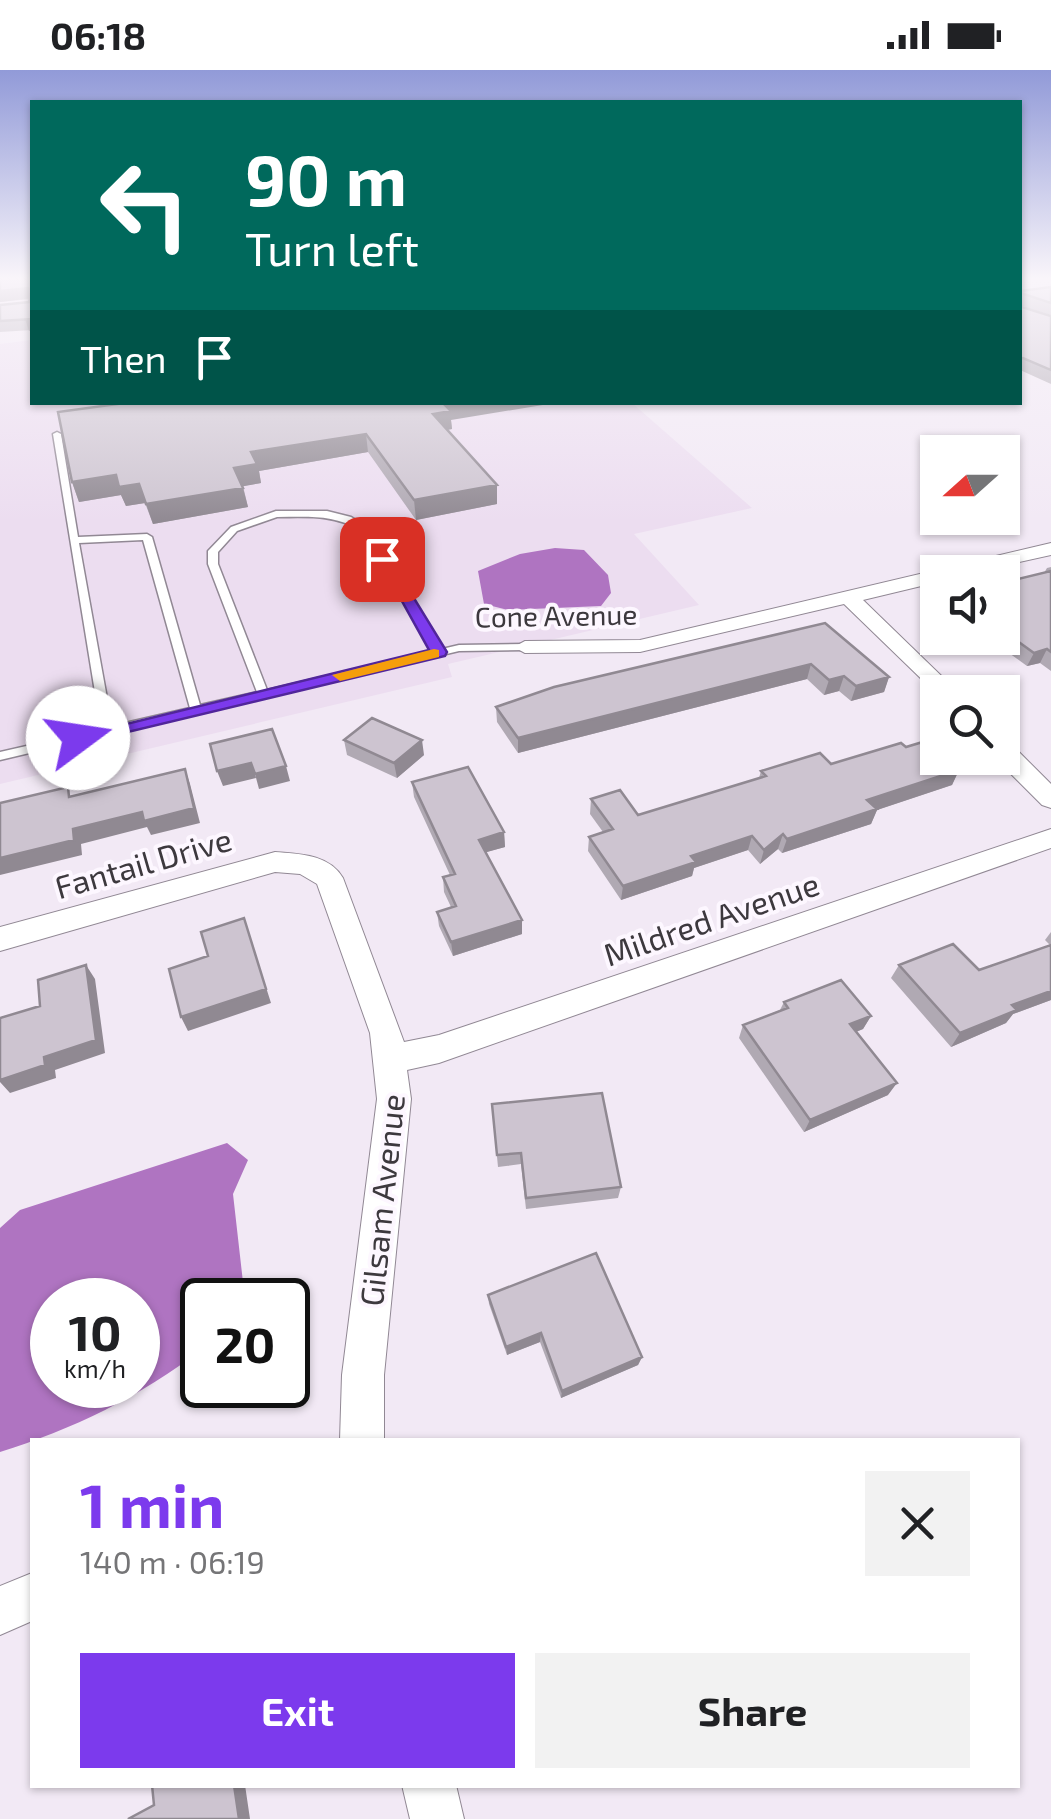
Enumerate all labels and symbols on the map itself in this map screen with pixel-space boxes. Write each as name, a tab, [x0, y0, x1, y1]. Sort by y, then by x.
north arrow	[920, 435, 1020, 535]
pin	[340, 517, 425, 602]
street label: Cone Avenue	[474, 597, 638, 633]
position arrow	[26, 686, 130, 790]
street label: Fantail Drive	[50, 819, 236, 905]
street label: Mildred Avenue	[598, 863, 824, 973]
street label: Gilsam Avenue	[351, 1092, 411, 1308]
speed limit sign: 20	[180, 1278, 310, 1408]

